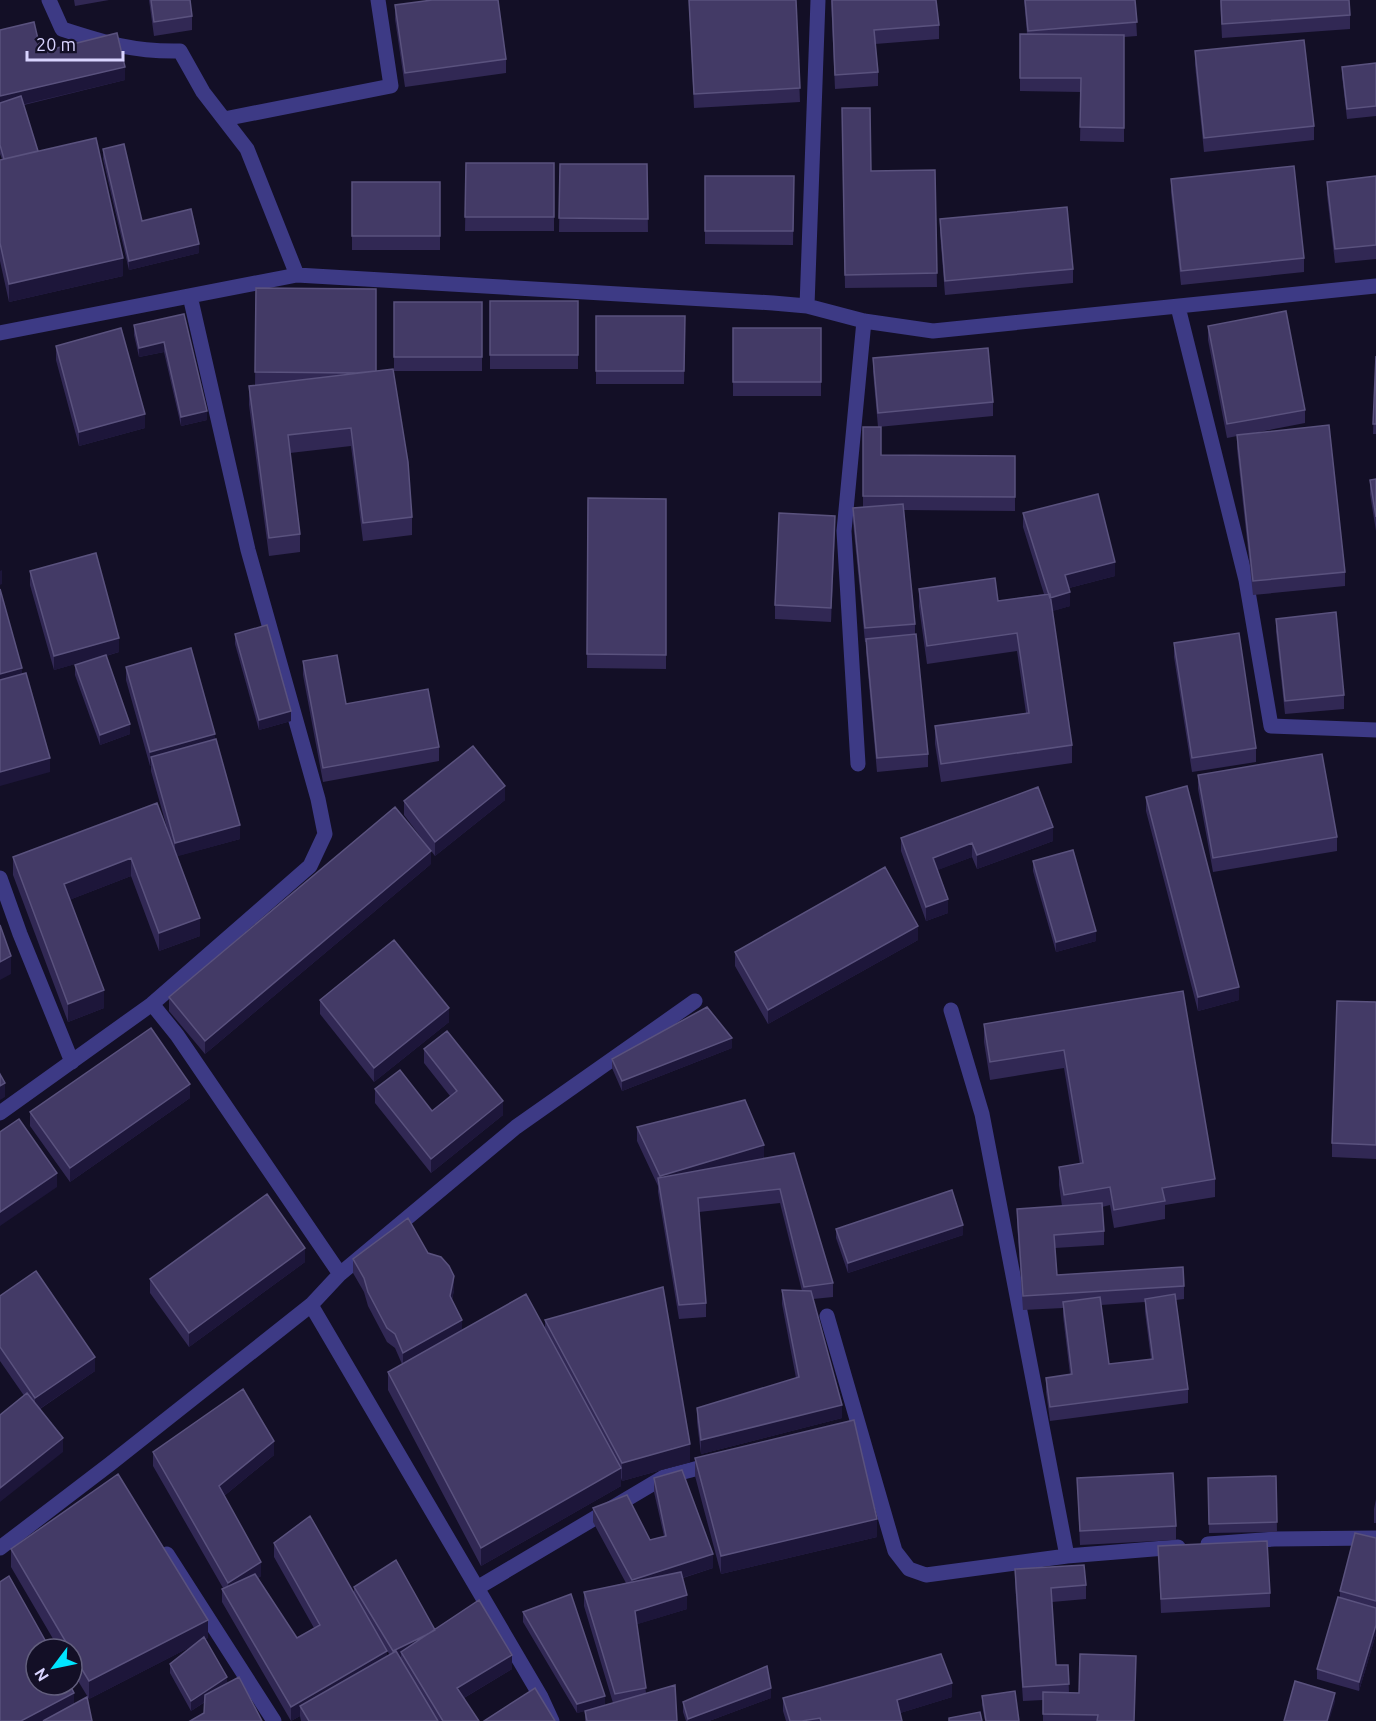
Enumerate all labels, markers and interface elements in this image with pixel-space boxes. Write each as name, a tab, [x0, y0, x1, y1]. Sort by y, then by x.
scale bar	[27, 24, 123, 62]
text: 20 m	[36, 34, 76, 54]
north arrow	[24, 1637, 84, 1697]
text: N	[30, 1665, 52, 1685]

